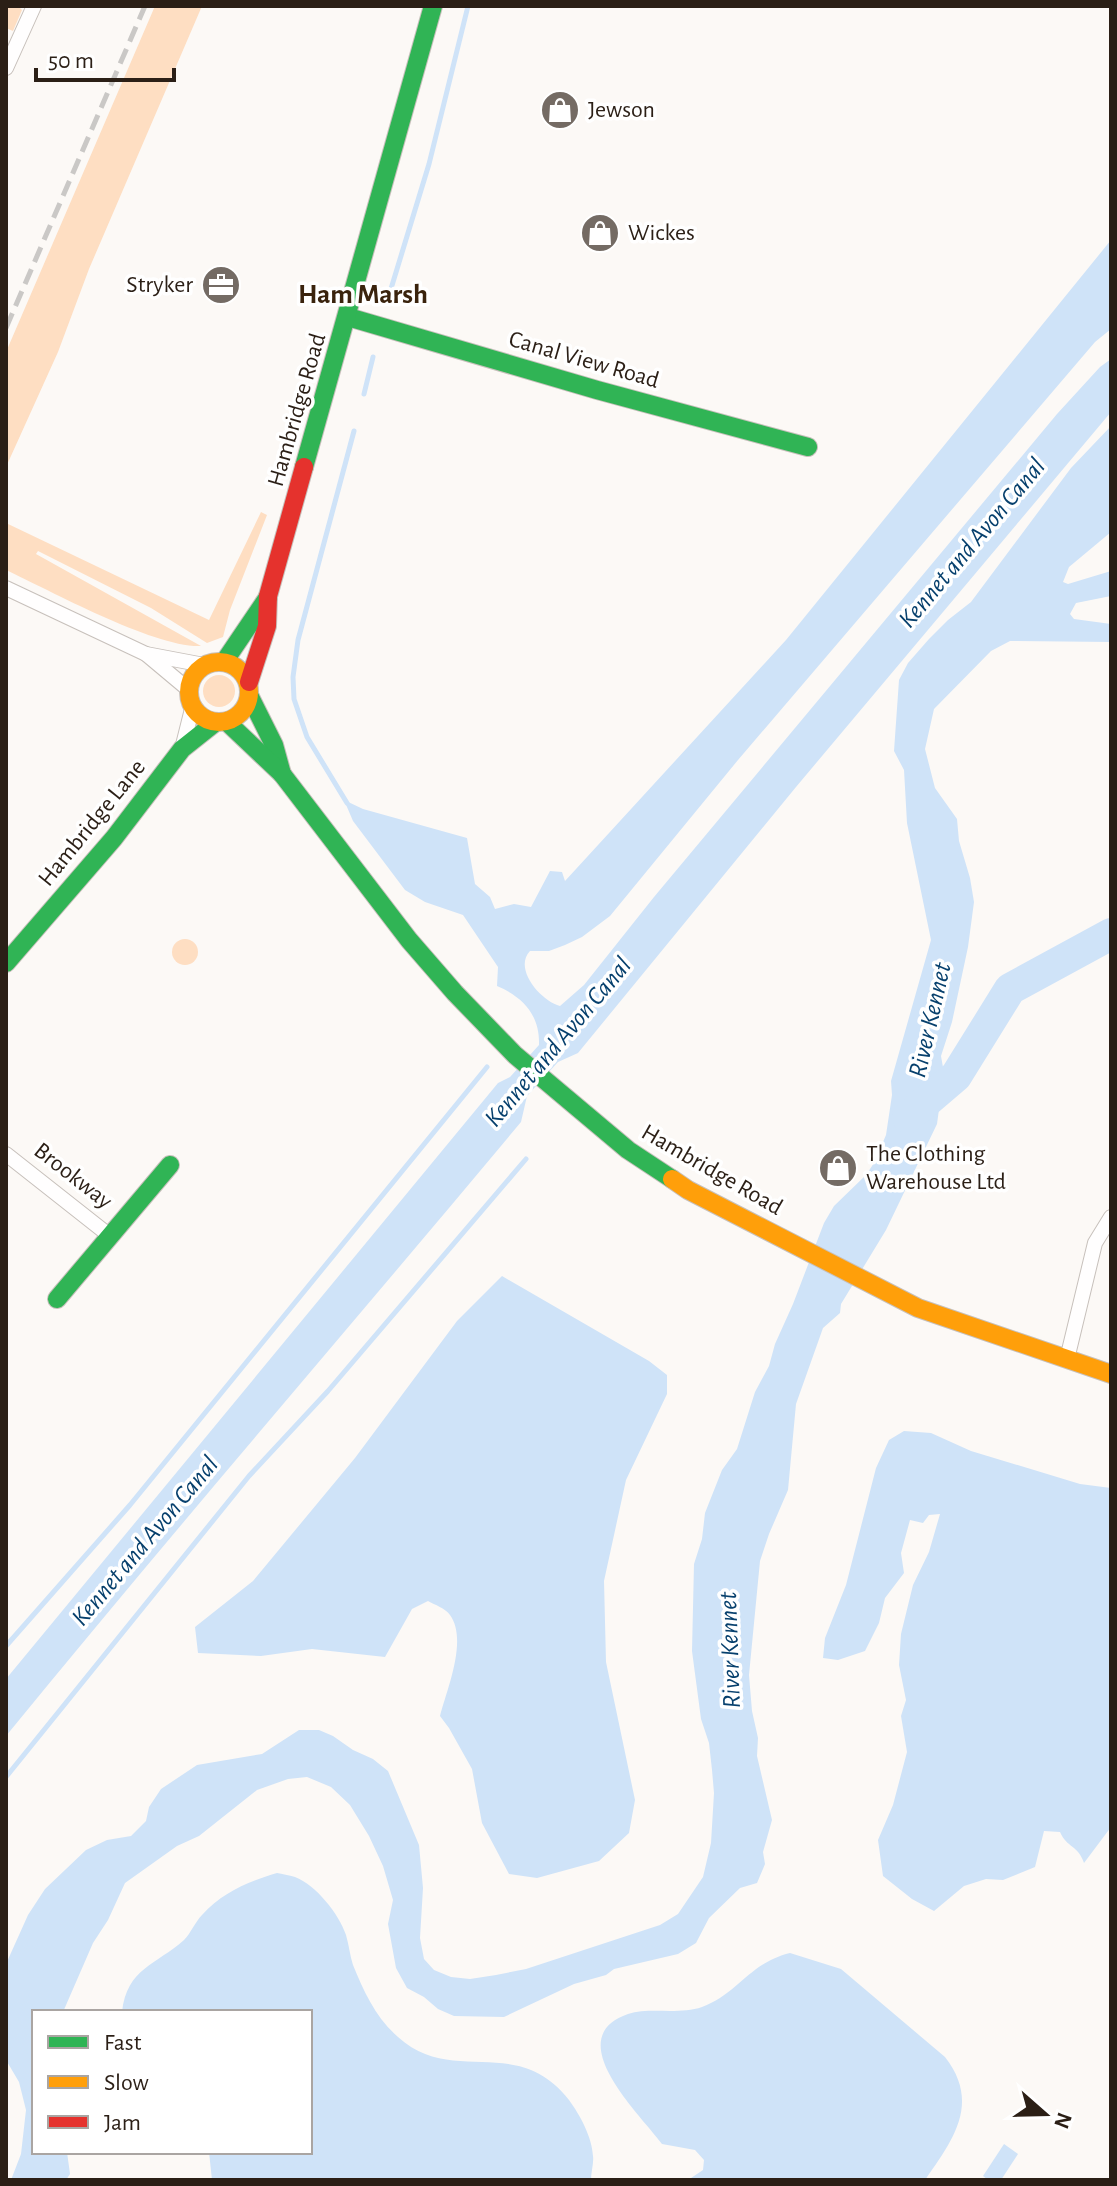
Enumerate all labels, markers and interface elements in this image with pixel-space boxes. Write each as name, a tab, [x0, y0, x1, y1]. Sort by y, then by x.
scale bar	[36, 32, 174, 82]
text: 50 m	[48, 49, 94, 73]
shop icon: Jewson	[539, 89, 581, 131]
place label: Jewson	[588, 98, 655, 122]
shop icon: Wickes	[579, 212, 621, 254]
place label: Wickes	[628, 221, 695, 245]
office icon: Stryker	[200, 264, 242, 306]
place label: Stryker	[126, 273, 193, 297]
district label: Ham Marsh	[298, 281, 428, 309]
street label: Canal View Road	[506, 327, 662, 393]
street label: Hambridge Road	[264, 330, 330, 490]
water label: Kennet and Avon Canal	[894, 453, 1050, 633]
street label: Hambridge Lane	[34, 755, 150, 891]
water label: Kennet and Avon Canal	[480, 952, 636, 1132]
water label: River Kennet	[904, 960, 956, 1080]
street label: Hambridge Road	[637, 1120, 787, 1220]
street label: Brookway	[29, 1138, 117, 1214]
place label: The Clothing Warehouse Ltd	[866, 1142, 1006, 1194]
shop icon: The Clothing Warehouse Ltd	[817, 1147, 859, 1189]
water label: Kennet and Avon Canal	[67, 1451, 223, 1631]
water label: River Kennet	[715, 1591, 745, 1709]
legend	[32, 2010, 312, 2154]
text: Fast	[104, 2031, 142, 2055]
text: Slow	[104, 2071, 149, 2095]
north arrow	[1005, 2074, 1085, 2154]
text: N	[1050, 2110, 1076, 2131]
text: Jam	[104, 2111, 141, 2135]

